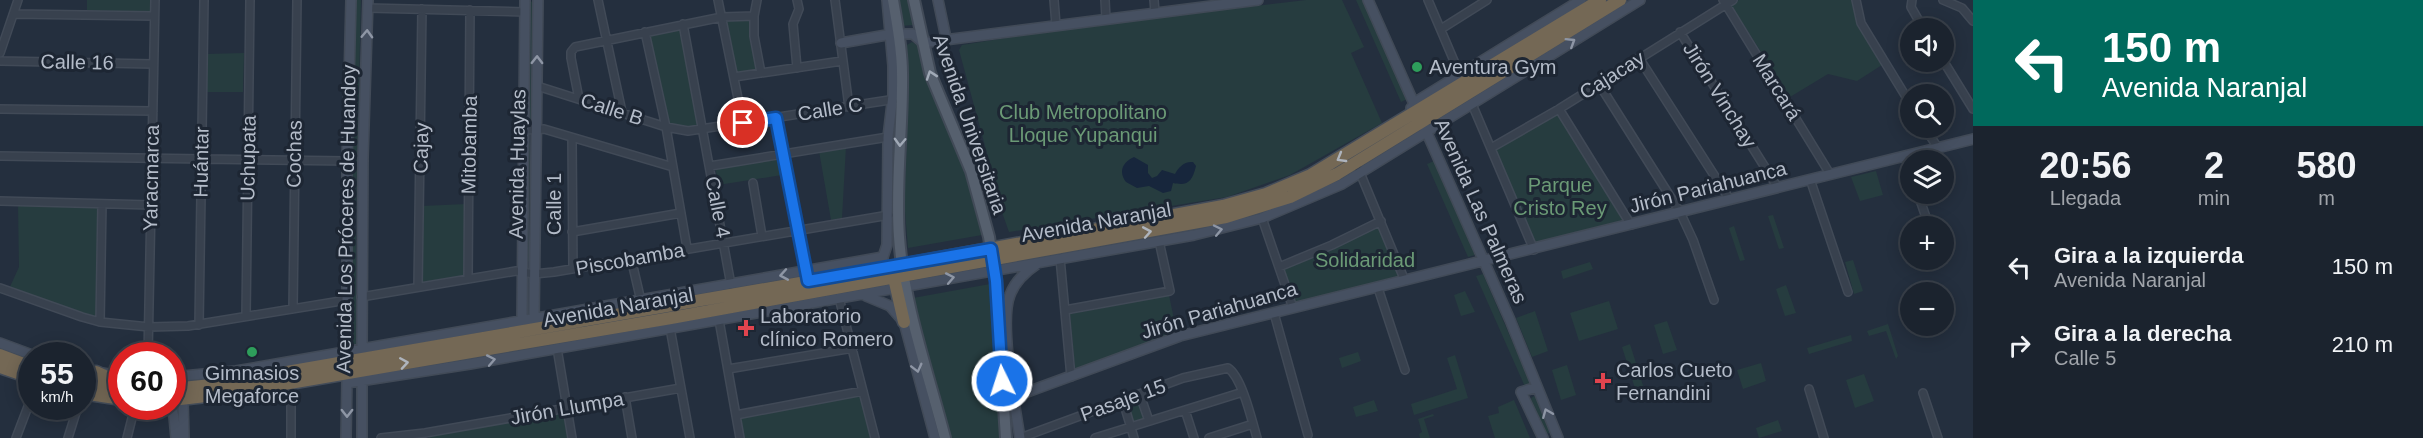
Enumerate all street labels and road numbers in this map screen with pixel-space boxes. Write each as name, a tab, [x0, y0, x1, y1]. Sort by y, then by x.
street label: Avenida Universitaria	[929, 31, 1011, 218]
street label: Jirón Vinchay	[1679, 38, 1761, 152]
street label: Cajacay	[1576, 47, 1648, 103]
street label: Calle 16	[40, 50, 114, 74]
street label: Marcará	[1748, 50, 1806, 125]
street label: Avenida Los Próceres de Huandoy	[332, 64, 360, 374]
street label: Avenida Huaylas	[505, 89, 529, 239]
street label: Calle B	[578, 89, 646, 129]
street label: Calle C	[796, 93, 864, 125]
street label: Mitobamba	[457, 94, 481, 195]
street label: Uchupata	[236, 114, 260, 201]
street label: Avenida Las Palmeras	[1430, 115, 1532, 307]
street label: Cochas	[282, 120, 306, 188]
street label: Cajay	[410, 122, 432, 174]
street label: Yaracmarca	[139, 124, 163, 231]
street label: Huántar	[189, 126, 213, 198]
street label: Jirón Pariahuanca	[1627, 157, 1790, 217]
street label: Calle 1	[543, 173, 565, 235]
street label: Calle 4	[701, 174, 735, 240]
street label: Avenida Naranjal	[1019, 198, 1173, 246]
street label: Piscobamba	[574, 238, 687, 279]
street label: Jirón Pariahuanca	[1138, 277, 1300, 343]
street label: Avenida Naranjal	[541, 283, 695, 331]
street label: Pasaje 15	[1077, 374, 1169, 426]
street label: Jirón Llumpa	[509, 387, 626, 429]

